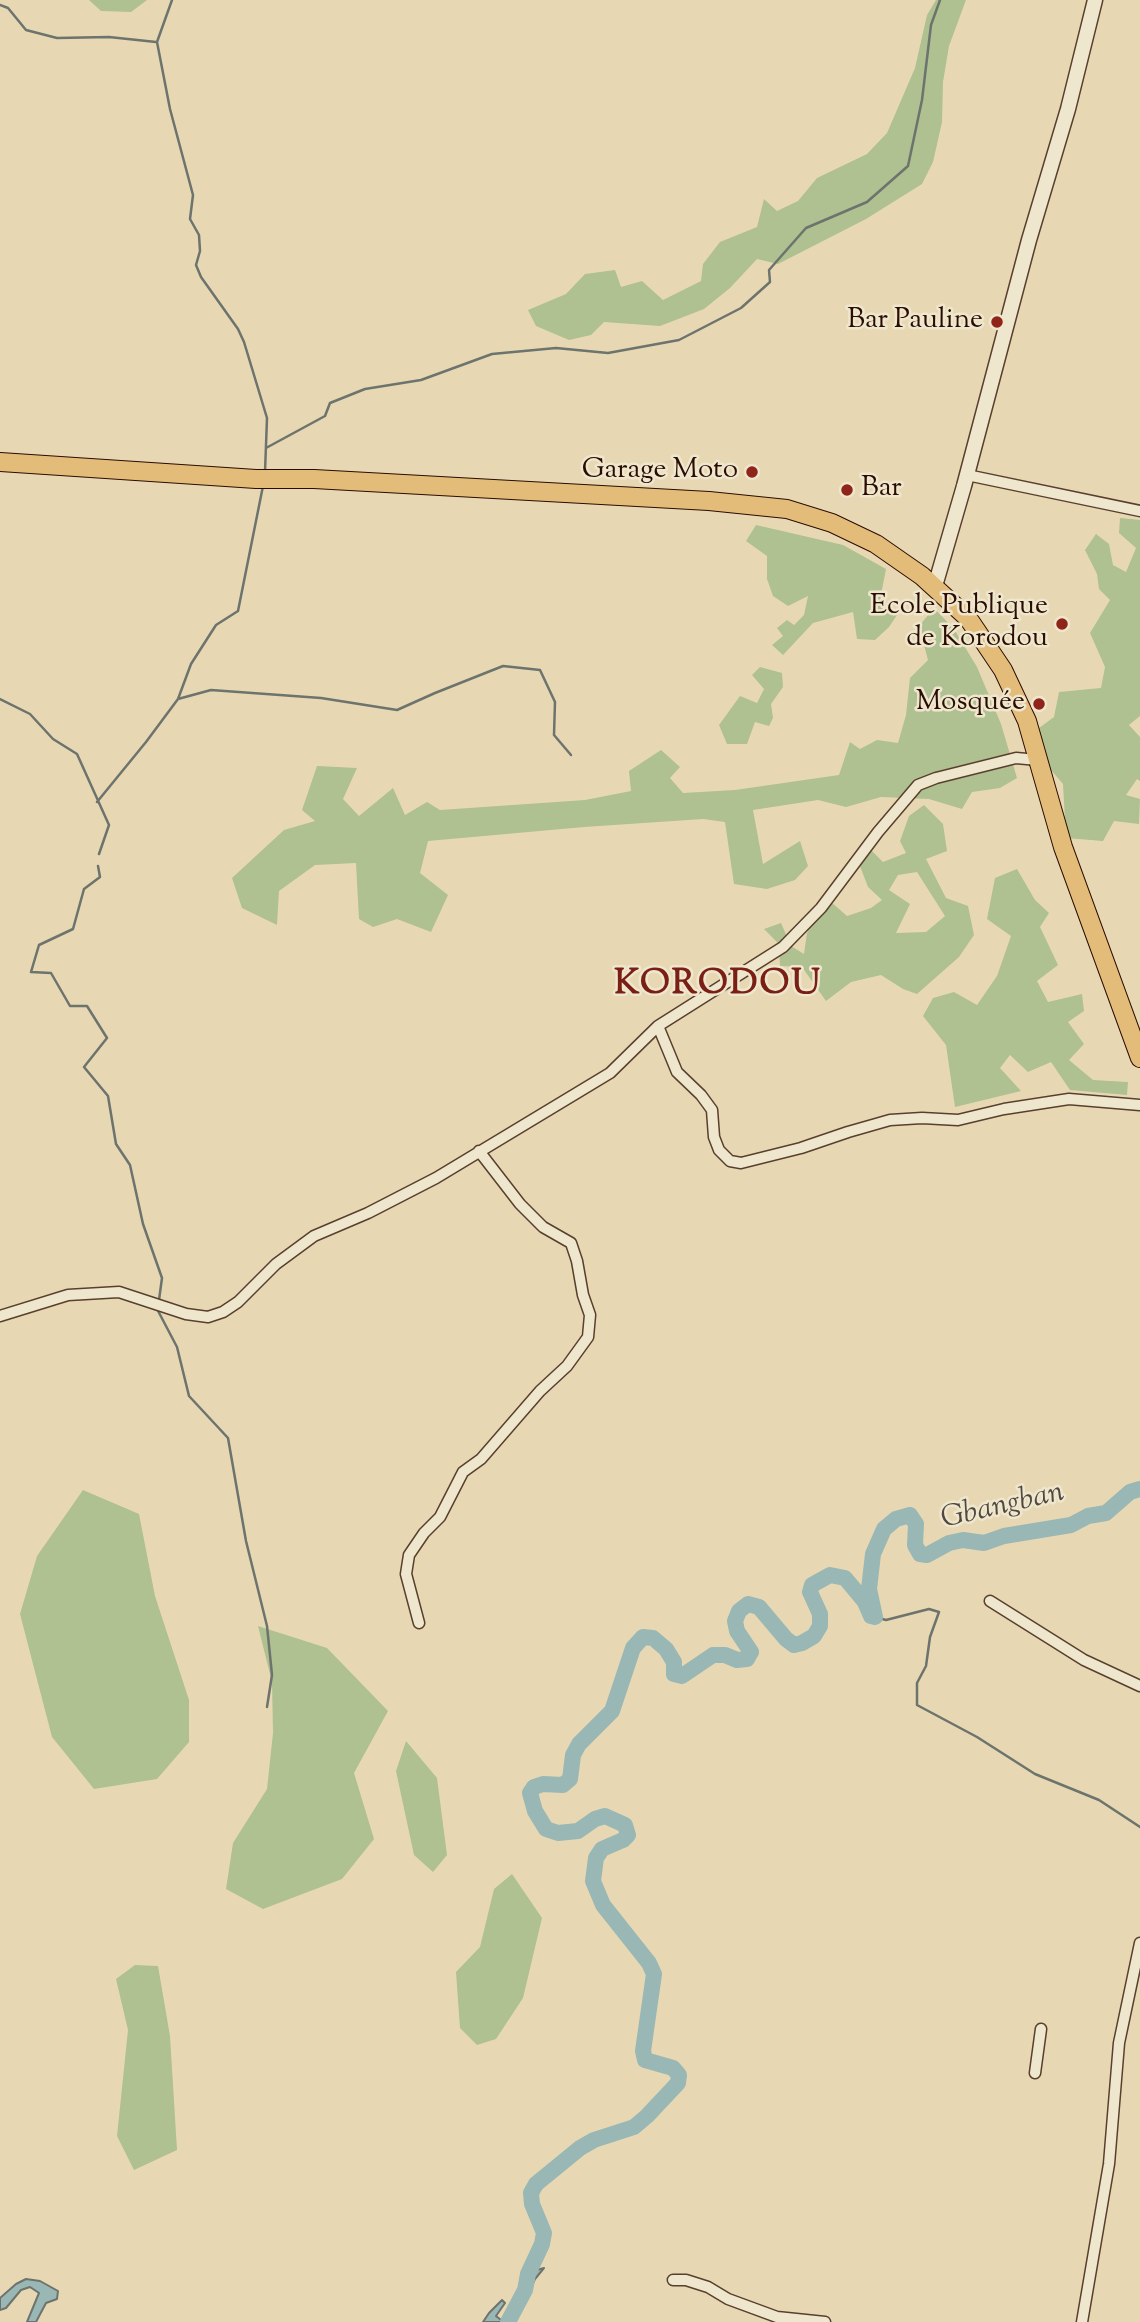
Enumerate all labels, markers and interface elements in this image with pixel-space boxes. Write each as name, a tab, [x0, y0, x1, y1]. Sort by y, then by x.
place label: Bar Pauline	[847, 305, 983, 339]
marker: Bar Pauline	[989, 314, 1005, 330]
place label: Garage Moto	[582, 455, 738, 489]
marker: Garage Moto	[744, 464, 760, 480]
place label: Bar	[861, 473, 902, 507]
marker: Bar	[839, 482, 855, 498]
place label: Ecole Publique de Korodou	[870, 591, 1048, 657]
marker: Ecole Publique de Korodou	[1054, 616, 1070, 632]
place label: Mosquée	[916, 687, 1025, 721]
marker: Mosquée	[1031, 696, 1047, 712]
district label: KORODOU	[615, 966, 821, 1008]
water label: Gbangban	[938, 1476, 1068, 1540]

